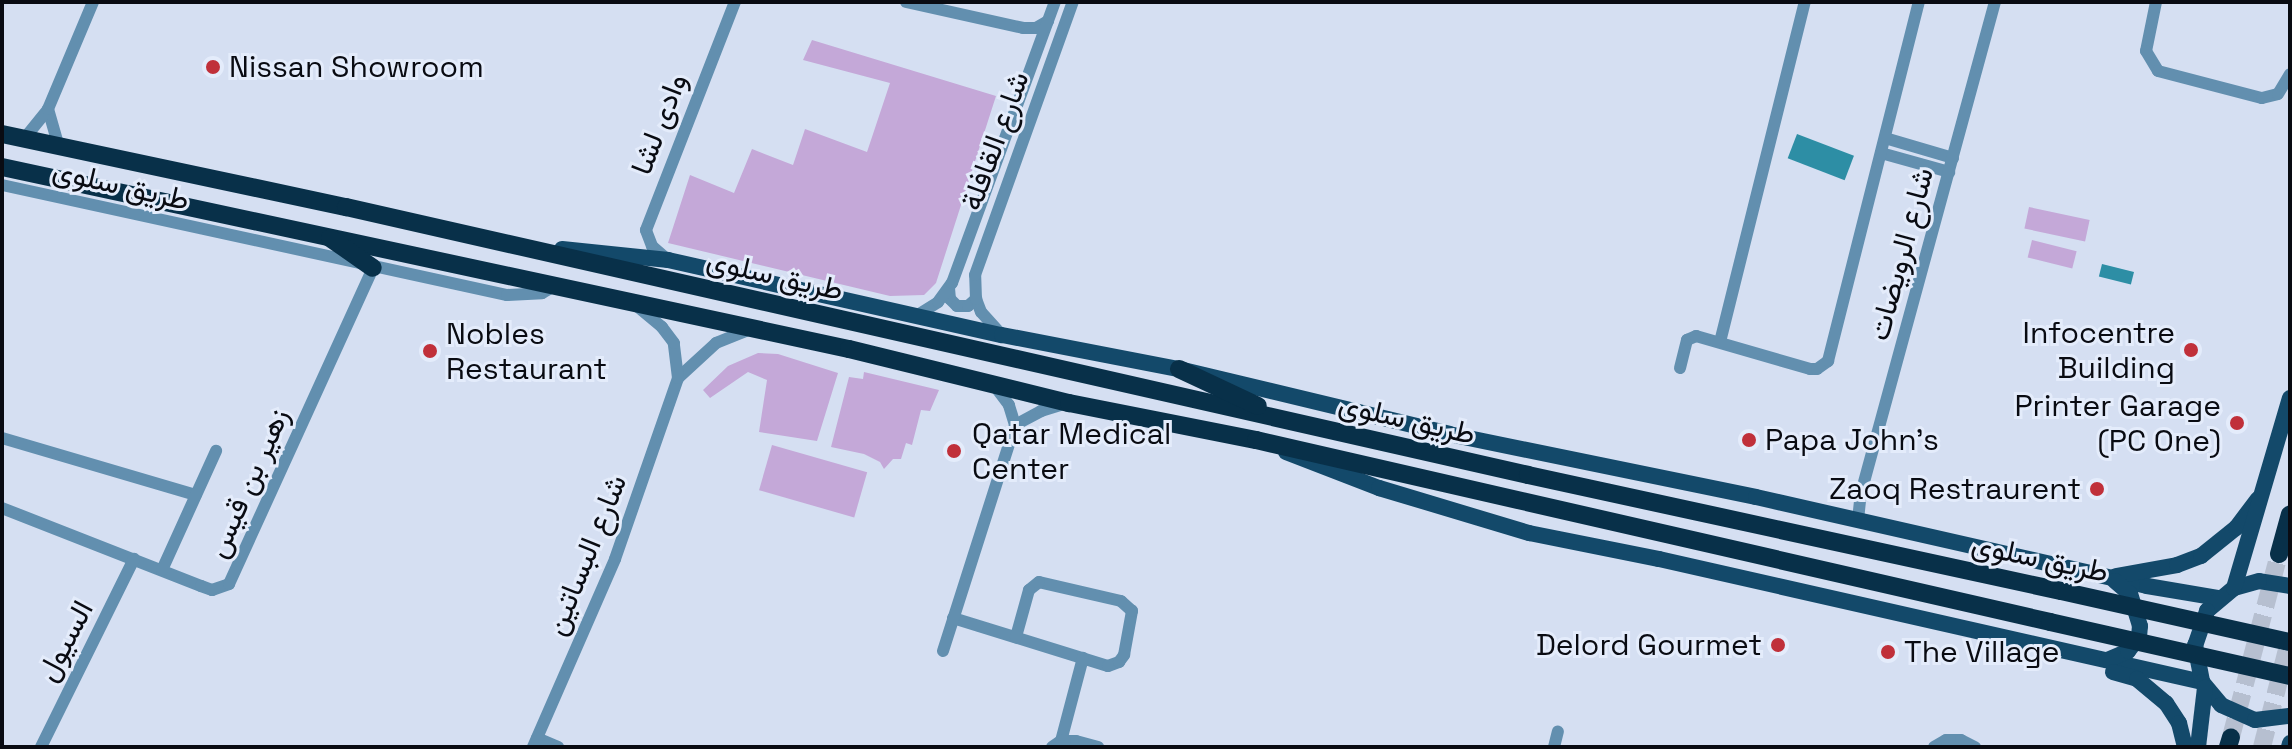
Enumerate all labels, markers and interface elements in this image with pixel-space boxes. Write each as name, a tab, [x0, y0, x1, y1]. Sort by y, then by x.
place label: Nissan Showroom	[229, 49, 484, 85]
marker: Nissan Showroom	[204, 58, 222, 76]
street label: شارع القافلة	[953, 67, 1037, 215]
street label: وادى لشا	[623, 68, 695, 180]
street label: طريق سلوى	[49, 152, 193, 218]
street label: شارع الرويضات	[1861, 164, 1941, 344]
street label: طريق سلوى	[703, 242, 847, 308]
place label: Infocentre Building	[2023, 315, 2175, 386]
place label: Nobles Restaurant	[446, 316, 607, 386]
marker: Infocentre Building	[2182, 341, 2200, 359]
marker: Nobles Restaurant	[421, 342, 439, 360]
street label: طريق سلوى	[1335, 386, 1479, 452]
place label: Printer Garage (PC One)	[2015, 388, 2221, 458]
street label: زهير بن قيس	[199, 403, 297, 563]
marker: Printer Garage (PC One)	[2228, 414, 2246, 432]
place label: Qatar Medical Center	[972, 416, 1171, 486]
place label: Papa John's	[1765, 422, 1939, 458]
marker: Papa John's	[1740, 431, 1758, 449]
marker: Qatar Medical Center	[943, 440, 965, 462]
street label: شارع البساتين	[537, 469, 635, 641]
place label: Zaoq Restraurent	[1829, 471, 2081, 507]
marker: Zaoq Restraurent	[2088, 480, 2106, 498]
street label: طريق سلوى	[1968, 526, 2112, 590]
street label: السيول	[29, 595, 101, 687]
place label: Delord Gourmet	[1536, 627, 1762, 663]
place label: The Village	[1904, 634, 2060, 670]
marker: Delord Gourmet	[1769, 636, 1787, 654]
marker: The Village	[1879, 643, 1897, 661]

